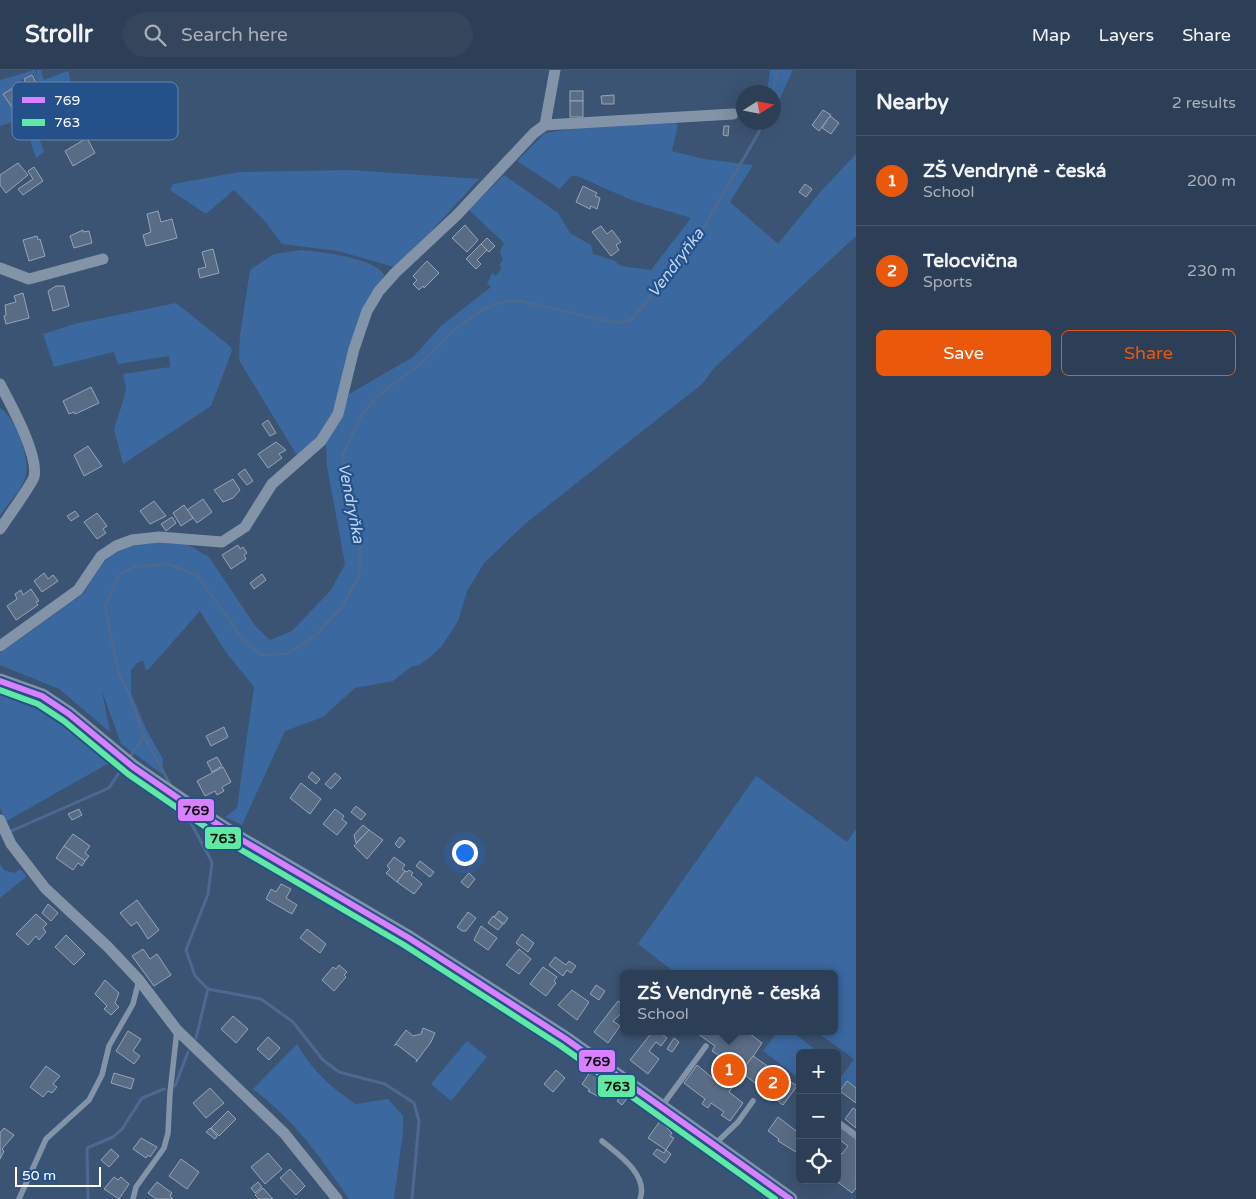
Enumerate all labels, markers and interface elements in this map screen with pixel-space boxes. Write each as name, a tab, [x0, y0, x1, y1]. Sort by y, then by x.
search box	[123, 12, 473, 57]
text: Strollr	[25, 20, 93, 49]
icon: search	[141, 21, 169, 49]
text: Search here	[181, 24, 288, 46]
text: Map	[1032, 24, 1071, 46]
text: Layers	[1099, 24, 1154, 46]
text: Share	[1182, 24, 1231, 46]
legend	[12, 82, 178, 140]
north arrow	[736, 85, 781, 130]
text: Nearby	[876, 90, 949, 115]
text: 769	[54, 92, 80, 109]
text: 2 results	[1172, 93, 1236, 113]
text: 763	[54, 114, 80, 131]
text: ZŠ Vendryně - česká	[923, 160, 1106, 182]
text: 1	[887, 171, 897, 191]
text: 200 m	[1187, 171, 1236, 191]
text: School	[923, 182, 975, 202]
water label: Vendryňka	[644, 224, 709, 301]
text: Telocvična	[923, 250, 1018, 272]
text: 2	[887, 261, 897, 281]
text: 230 m	[1187, 261, 1236, 281]
text: Sports	[923, 272, 972, 292]
button: Save	[876, 330, 1051, 376]
button: Share	[1061, 330, 1236, 376]
water label: Vendryňka	[333, 461, 369, 546]
line badge: 769	[177, 798, 215, 822]
text: 769	[183, 802, 209, 819]
line badge: 763	[204, 826, 242, 850]
text: 763	[210, 830, 236, 847]
your location	[452, 840, 478, 866]
popup	[620, 970, 838, 1035]
text: ZŠ Vendryně - česká	[637, 982, 821, 1004]
text: School	[637, 1004, 689, 1024]
line badge: 769	[578, 1049, 616, 1073]
map controls	[796, 1049, 841, 1184]
button: +	[796, 1049, 841, 1094]
pin: 1	[713, 1051, 745, 1089]
text: 769	[584, 1053, 610, 1070]
pin: 2	[757, 1064, 789, 1102]
line badge: 763	[597, 1074, 636, 1098]
text: 763	[604, 1078, 630, 1095]
button: −	[796, 1094, 841, 1139]
button: locate	[796, 1139, 841, 1184]
scale bar	[15, 1164, 101, 1187]
text: 50 m	[22, 1167, 56, 1184]

